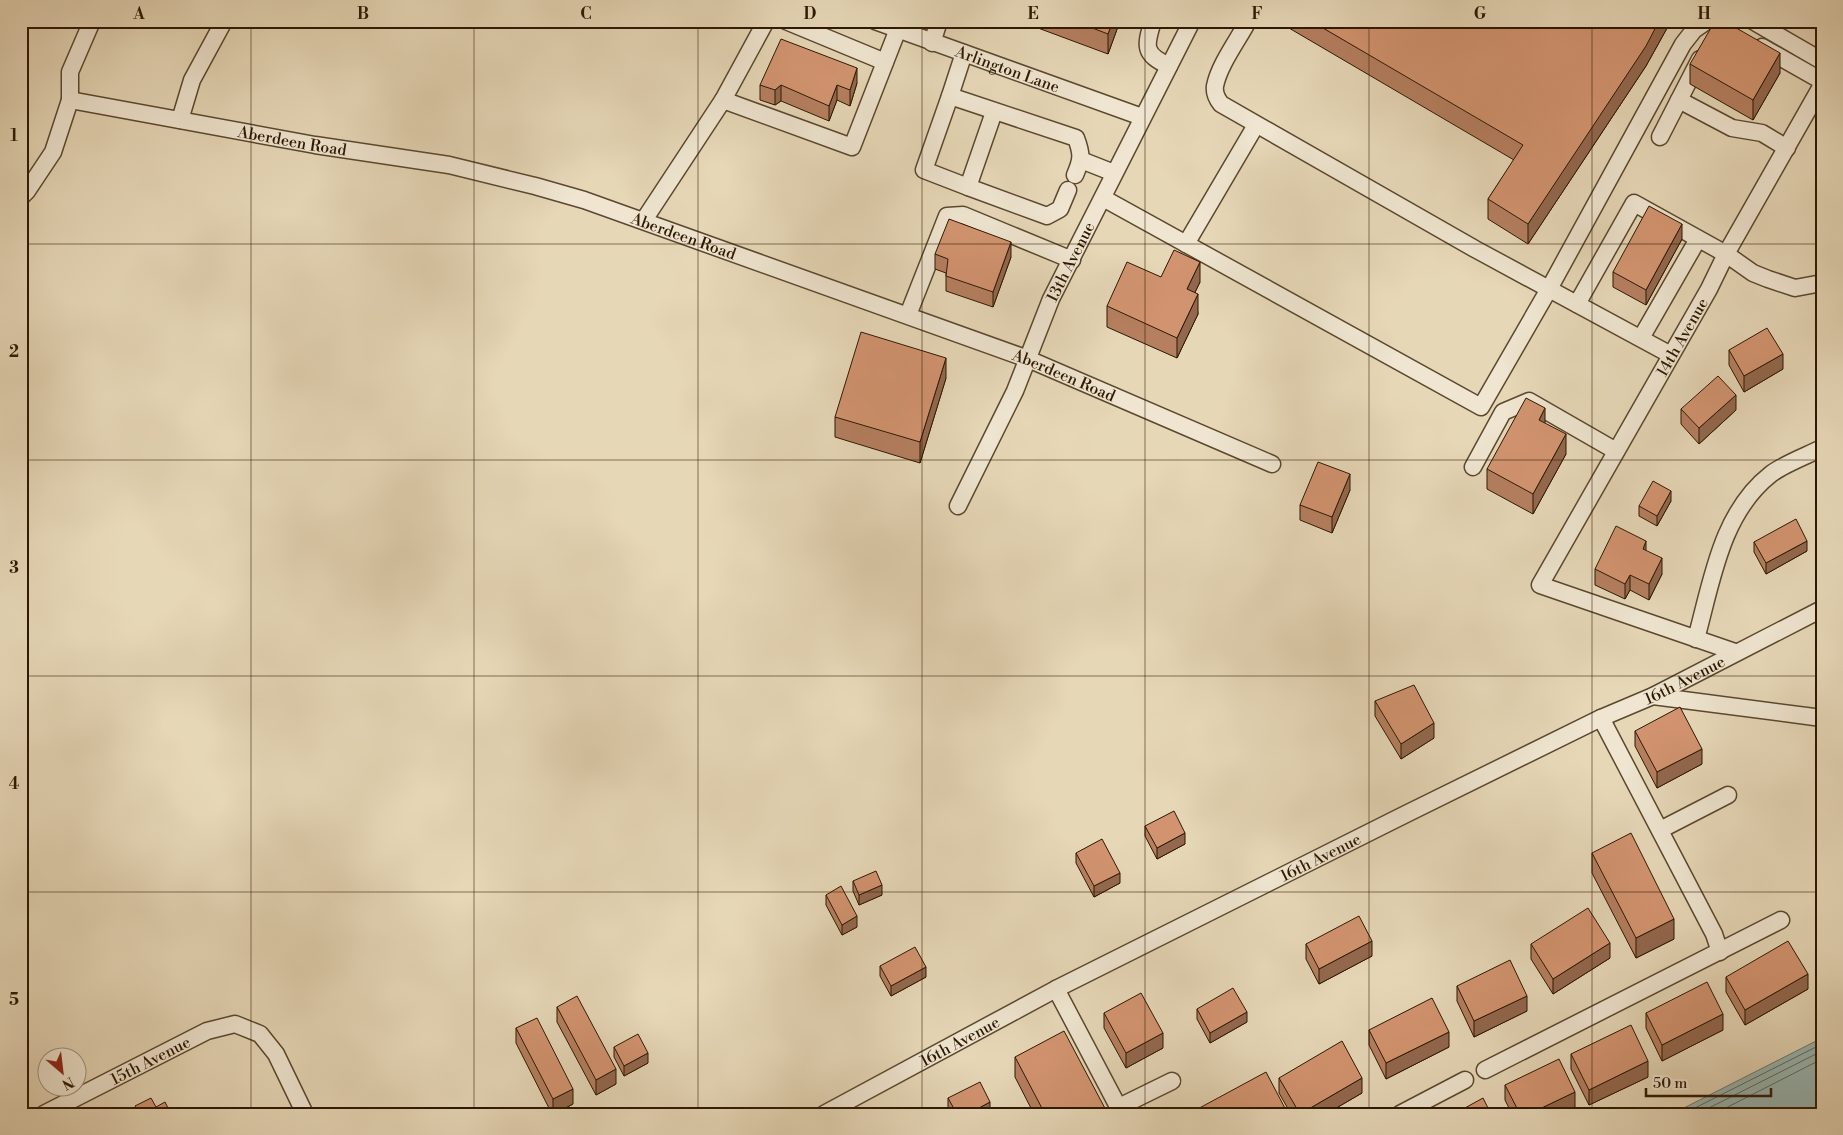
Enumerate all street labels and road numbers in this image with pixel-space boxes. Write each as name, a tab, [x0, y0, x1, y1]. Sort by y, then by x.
street label: Arlington Lane	[952, 41, 1062, 98]
street label: Aberdeen Road	[235, 122, 348, 161]
street label: Aberdeen Road	[627, 208, 739, 265]
street label: 13th Avenue	[1042, 219, 1099, 306]
street label: 14th Avenue	[1652, 294, 1713, 380]
street label: Aberdeen Road	[1009, 345, 1118, 406]
street label: 16th Avenue	[1642, 652, 1728, 709]
street label: 16th Avenue	[1277, 829, 1364, 886]
street label: 16th Avenue	[917, 1012, 1003, 1071]
street label: 15th Avenue	[107, 1032, 194, 1090]

